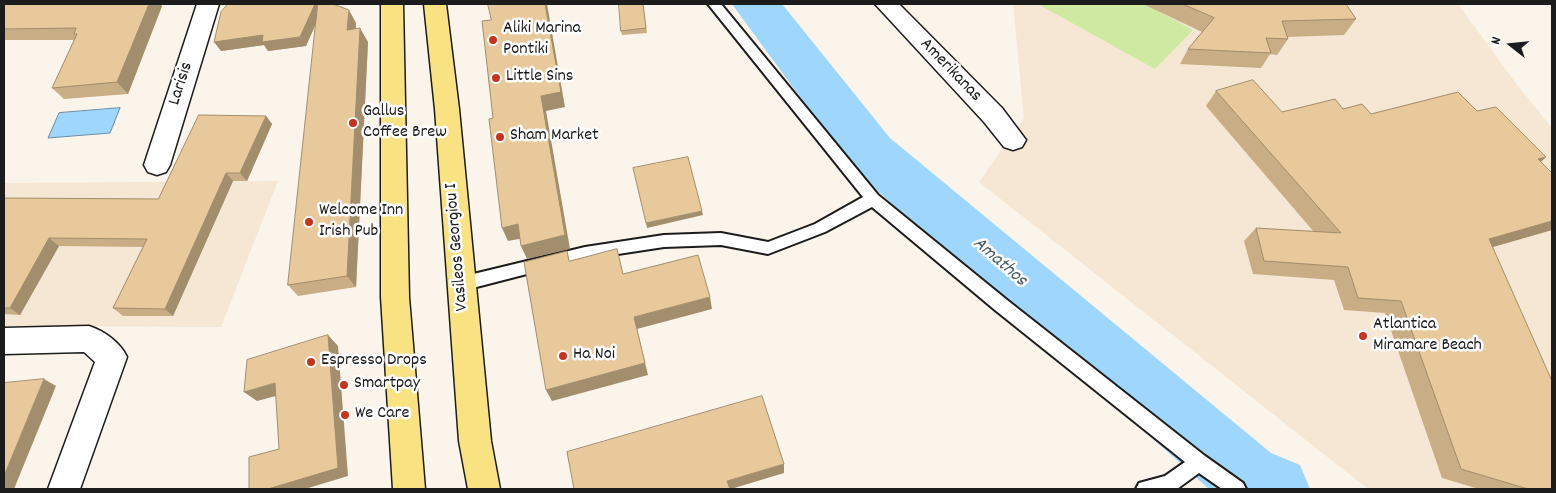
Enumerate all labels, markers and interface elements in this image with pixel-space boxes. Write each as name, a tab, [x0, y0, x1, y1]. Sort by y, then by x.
place label: Aliki Marina Pontiki	[503, 19, 581, 62]
north arrow	[1486, 20, 1536, 70]
marker: Aliki Marina Pontiki	[487, 34, 499, 46]
street label: Amerikanas	[914, 35, 986, 107]
text: N	[1486, 35, 1507, 47]
street label: Larisis	[165, 60, 199, 108]
place label: Little Sins	[506, 67, 573, 89]
marker: Little Sins	[490, 72, 502, 84]
place label: Gallus Coffee Brew	[363, 102, 447, 144]
marker: Gallus Coffee Brew	[347, 117, 359, 129]
place label: Sham Market	[510, 126, 599, 148]
marker: Sham Market	[494, 131, 506, 143]
street label: Vasileos Georgiou I	[442, 182, 474, 312]
place label: Welcome Inn Irish Pub	[319, 201, 403, 243]
marker: Welcome Inn Irish Pub	[303, 216, 315, 228]
water label: Amathos	[967, 233, 1031, 293]
place label: Atlantica Miramare Beach	[1373, 315, 1482, 358]
marker: Atlantica Miramare Beach	[1357, 330, 1369, 342]
place label: Ha Noi	[573, 345, 615, 367]
marker: Ha Noi	[557, 350, 569, 362]
place label: Espresso Drops	[321, 351, 427, 373]
marker: Espresso Drops	[305, 356, 317, 368]
place label: Smartpay	[354, 374, 420, 396]
marker: Smartpay	[338, 379, 350, 391]
place label: We Care	[355, 404, 409, 426]
marker: We Care	[339, 409, 351, 421]

